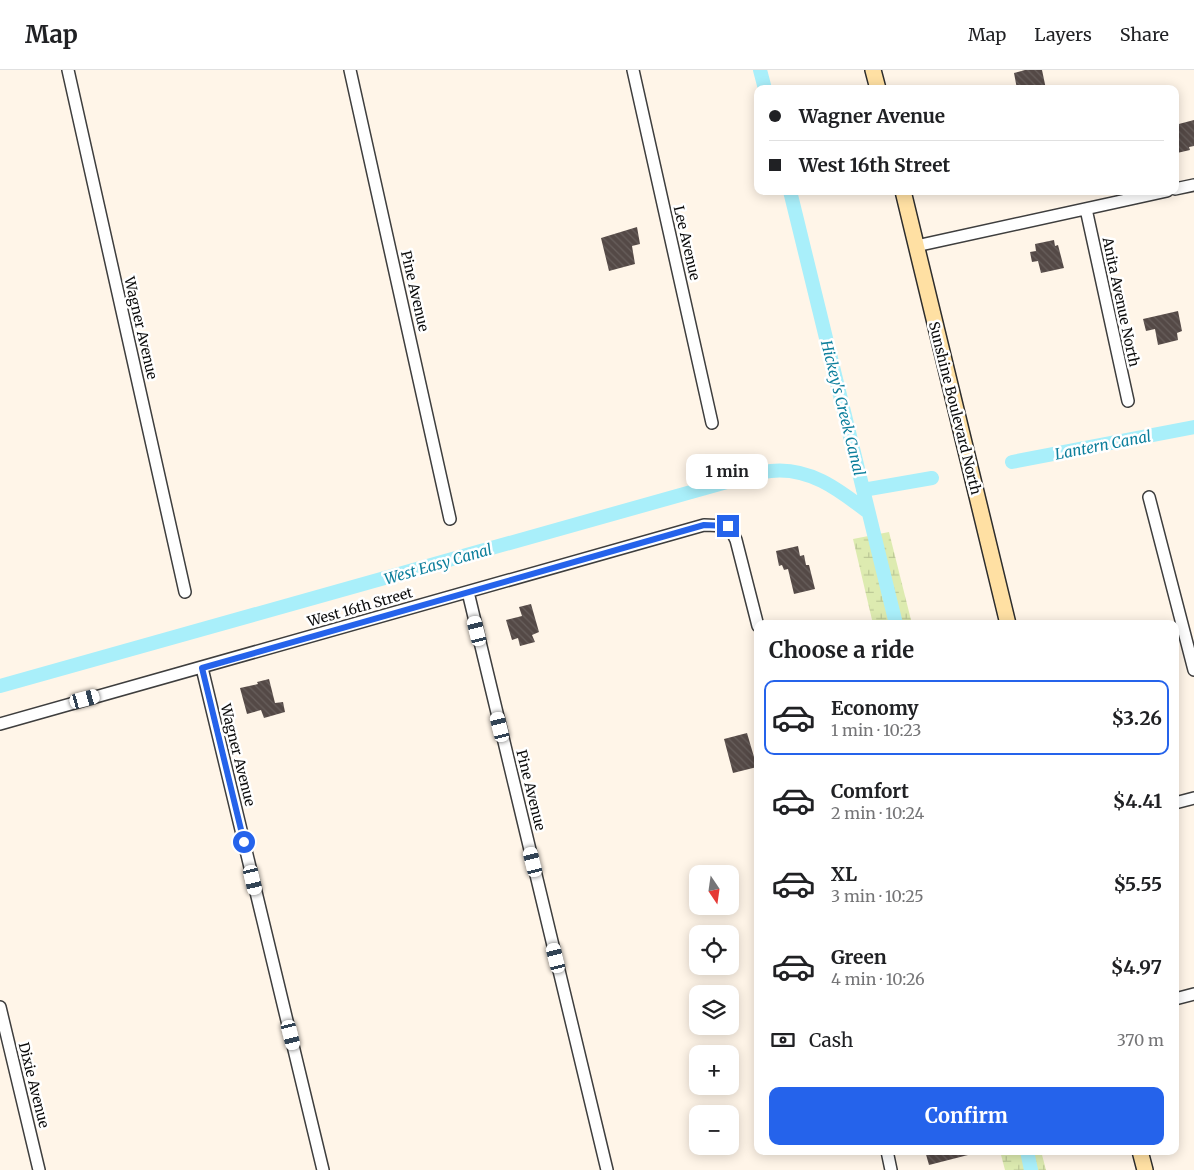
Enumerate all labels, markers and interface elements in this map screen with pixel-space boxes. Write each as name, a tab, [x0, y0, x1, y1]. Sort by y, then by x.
text: Map	[25, 19, 78, 50]
text: Map	[968, 23, 1006, 46]
text: Layers	[1034, 23, 1092, 46]
text: Share	[1120, 23, 1169, 46]
text: Wagner Avenue	[799, 104, 945, 128]
text: West 16th Street	[799, 153, 950, 177]
street label: Lee Avenue	[670, 204, 704, 282]
street label: Anita Avenue North	[1098, 235, 1144, 368]
street label: Pine Avenue	[397, 249, 433, 333]
street label: Wagner Avenue	[120, 274, 162, 381]
street label: Sunshine Boulevard North	[925, 320, 985, 496]
water label: Hickey's Creek Canal	[817, 337, 869, 478]
water label: Lantern Canal	[1053, 426, 1153, 464]
callout: 1 min	[687, 454, 769, 488]
text: 1 min	[705, 461, 749, 481]
route end	[717, 515, 739, 537]
water label: West Easy Canal	[382, 539, 494, 589]
street label: West 16th Street	[304, 583, 415, 631]
car	[466, 615, 487, 647]
text: Choose a ride	[769, 636, 914, 664]
car	[68, 688, 101, 710]
icon: car	[771, 695, 816, 740]
text: Economy	[831, 696, 919, 720]
street label: Wagner Avenue	[216, 701, 259, 808]
text: $3.26	[1111, 706, 1162, 730]
car	[489, 711, 510, 743]
text: 1 min · 10:23	[831, 720, 921, 740]
street label: Pine Avenue	[512, 748, 550, 832]
icon: car	[771, 778, 816, 823]
text: Comfort	[831, 779, 909, 803]
text: $4.41	[1113, 789, 1162, 813]
text: 2 min · 10:24	[831, 803, 924, 823]
route start	[233, 831, 255, 853]
car	[522, 846, 543, 878]
icon: car	[771, 861, 816, 906]
text: XL	[831, 862, 857, 886]
car	[242, 864, 263, 896]
north arrow	[689, 865, 739, 915]
map controls	[689, 865, 739, 1155]
text: $5.55	[1114, 872, 1162, 896]
text: 3 min · 10:25	[831, 886, 923, 906]
button: locate	[689, 925, 739, 975]
car	[545, 942, 566, 974]
icon: car	[771, 944, 816, 989]
text: Green	[831, 945, 887, 969]
text: $4.97	[1111, 955, 1162, 979]
text: 4 min · 10:26	[831, 969, 925, 989]
button: layers	[689, 985, 739, 1035]
car	[280, 1019, 301, 1051]
icon: cash	[769, 1026, 797, 1054]
text: Cash	[809, 1028, 853, 1052]
text: 370 m	[1117, 1030, 1164, 1050]
street label: Dixie Avenue	[15, 1040, 53, 1130]
button: +	[689, 1045, 739, 1095]
button: Confirm	[769, 1087, 1164, 1145]
button: −	[689, 1105, 739, 1155]

